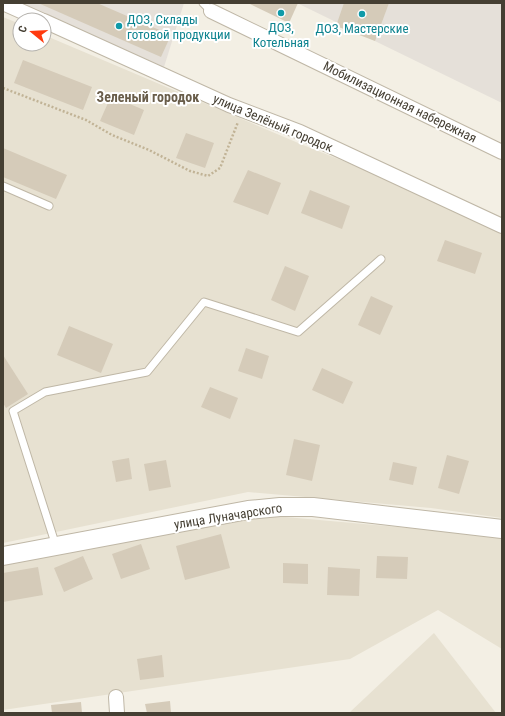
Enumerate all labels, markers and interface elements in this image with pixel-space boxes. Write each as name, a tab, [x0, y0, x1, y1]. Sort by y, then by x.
marker: ДОЗ, Котельная	[276, 8, 286, 18]
marker: ДОЗ, Мастерские	[357, 9, 367, 19]
north arrow	[12, 12, 52, 52]
place label: ДОЗ, Склады готовой продукции	[127, 12, 230, 42]
place label: ДОЗ, Котельная	[253, 20, 309, 50]
marker: ДОЗ, Склады готовой продукции	[114, 21, 124, 31]
place label: ДОЗ, Мастерские	[315, 21, 409, 36]
text: С	[16, 24, 30, 34]
street label: Мобилизационная набережная	[321, 58, 479, 146]
district label: Зеленый городок	[97, 89, 199, 105]
street label: улица Зелёный городок	[211, 91, 336, 155]
street label: улица Луначарского	[173, 500, 283, 532]

